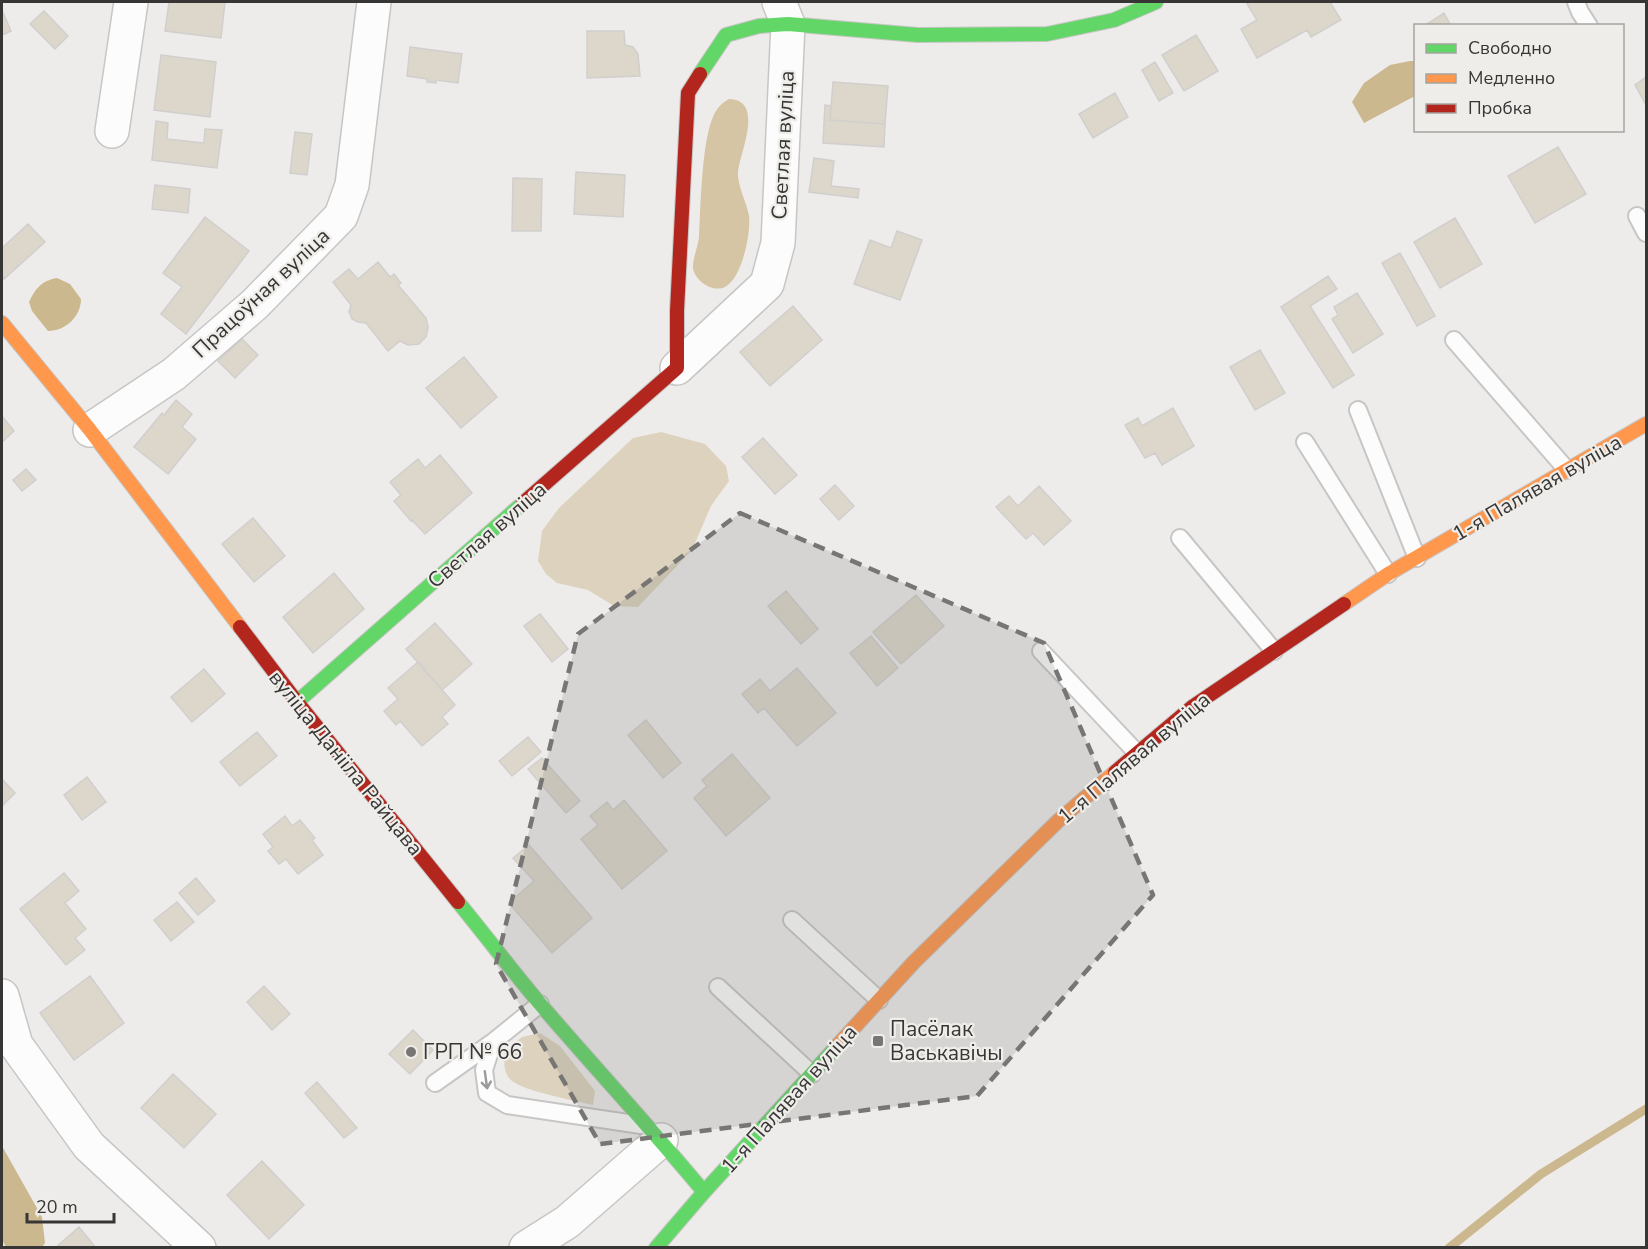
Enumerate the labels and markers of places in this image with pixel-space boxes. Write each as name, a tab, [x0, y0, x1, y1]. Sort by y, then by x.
place label: Пасёлак Васькавічы	[890, 1015, 1003, 1067]
marker: Пасёлак Васькавічы	[871, 1034, 885, 1048]
place label: ГРП № 66	[423, 1038, 522, 1066]
marker: ГРП № 66	[404, 1045, 418, 1059]

